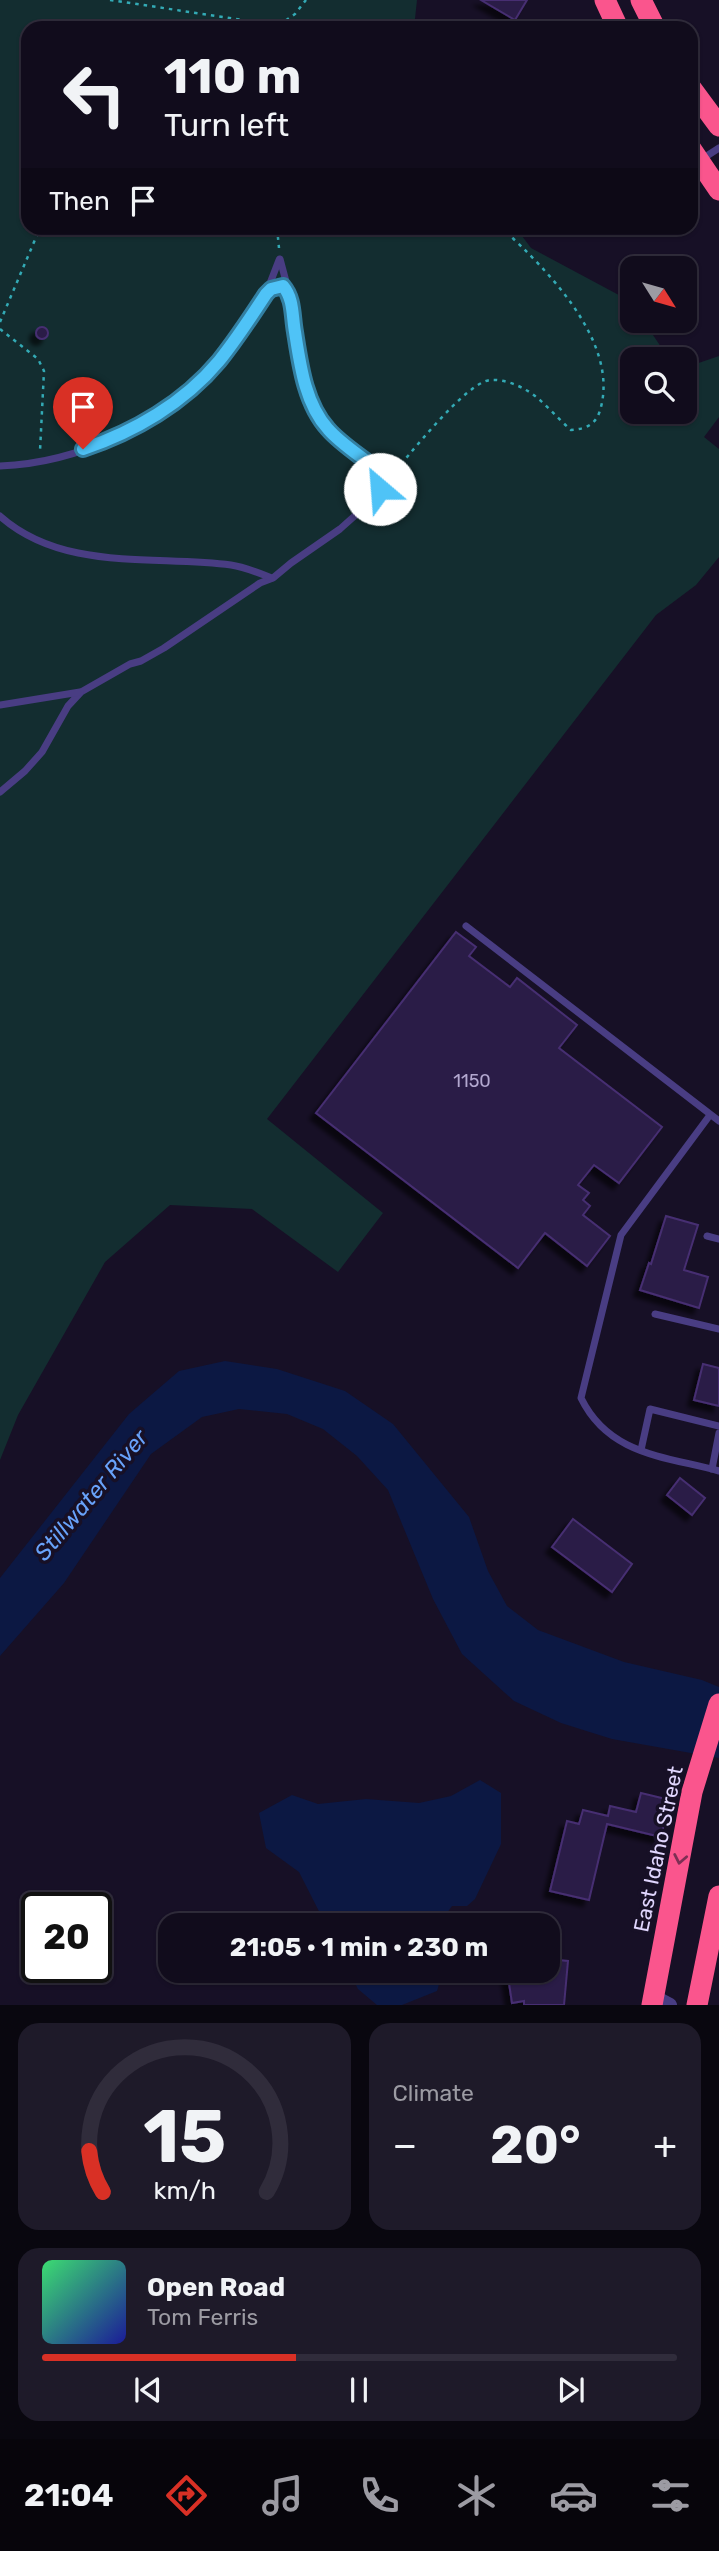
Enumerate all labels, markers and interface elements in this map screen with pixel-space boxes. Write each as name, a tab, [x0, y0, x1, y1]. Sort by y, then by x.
text: 110 m	[164, 47, 301, 105]
icon: left	[49, 49, 140, 140]
text: Turn left	[164, 106, 289, 144]
icon: arrive	[124, 182, 162, 220]
text: Then	[49, 186, 110, 217]
north arrow	[620, 256, 696, 332]
map controls	[620, 256, 697, 424]
button: search	[620, 347, 697, 424]
pin	[53, 377, 113, 449]
icon: arrive	[64, 388, 102, 426]
position arrow	[343, 452, 417, 526]
house number: 1150	[453, 1070, 491, 1092]
water label: Stillwater River	[28, 1423, 155, 1566]
street label: East Idaho Street	[628, 1764, 688, 1934]
one-way arrow	[673, 1853, 688, 1865]
speed limit sign: 20	[21, 1892, 112, 1983]
text: 21:05 · 1 min · 230 m	[230, 1932, 488, 1963]
text: Climate	[393, 2079, 474, 2107]
text: 15	[143, 2095, 226, 2181]
text: 20°	[490, 2114, 581, 2176]
text: −	[393, 2122, 417, 2168]
text: +	[653, 2122, 677, 2168]
text: km/h	[153, 2176, 215, 2205]
text: Open Road	[147, 2272, 285, 2303]
text: Tom Ferris	[147, 2303, 258, 2331]
icon: previous	[129, 2371, 167, 2409]
icon: pause	[340, 2371, 378, 2409]
icon: next	[552, 2371, 590, 2409]
icon: directions	[162, 2471, 211, 2520]
icon: music	[258, 2471, 307, 2520]
icon: phone	[355, 2471, 404, 2520]
icon: climate	[452, 2471, 501, 2520]
icon: car	[549, 2471, 598, 2520]
icon: filters	[646, 2471, 695, 2520]
text: 21:04	[24, 2476, 114, 2514]

